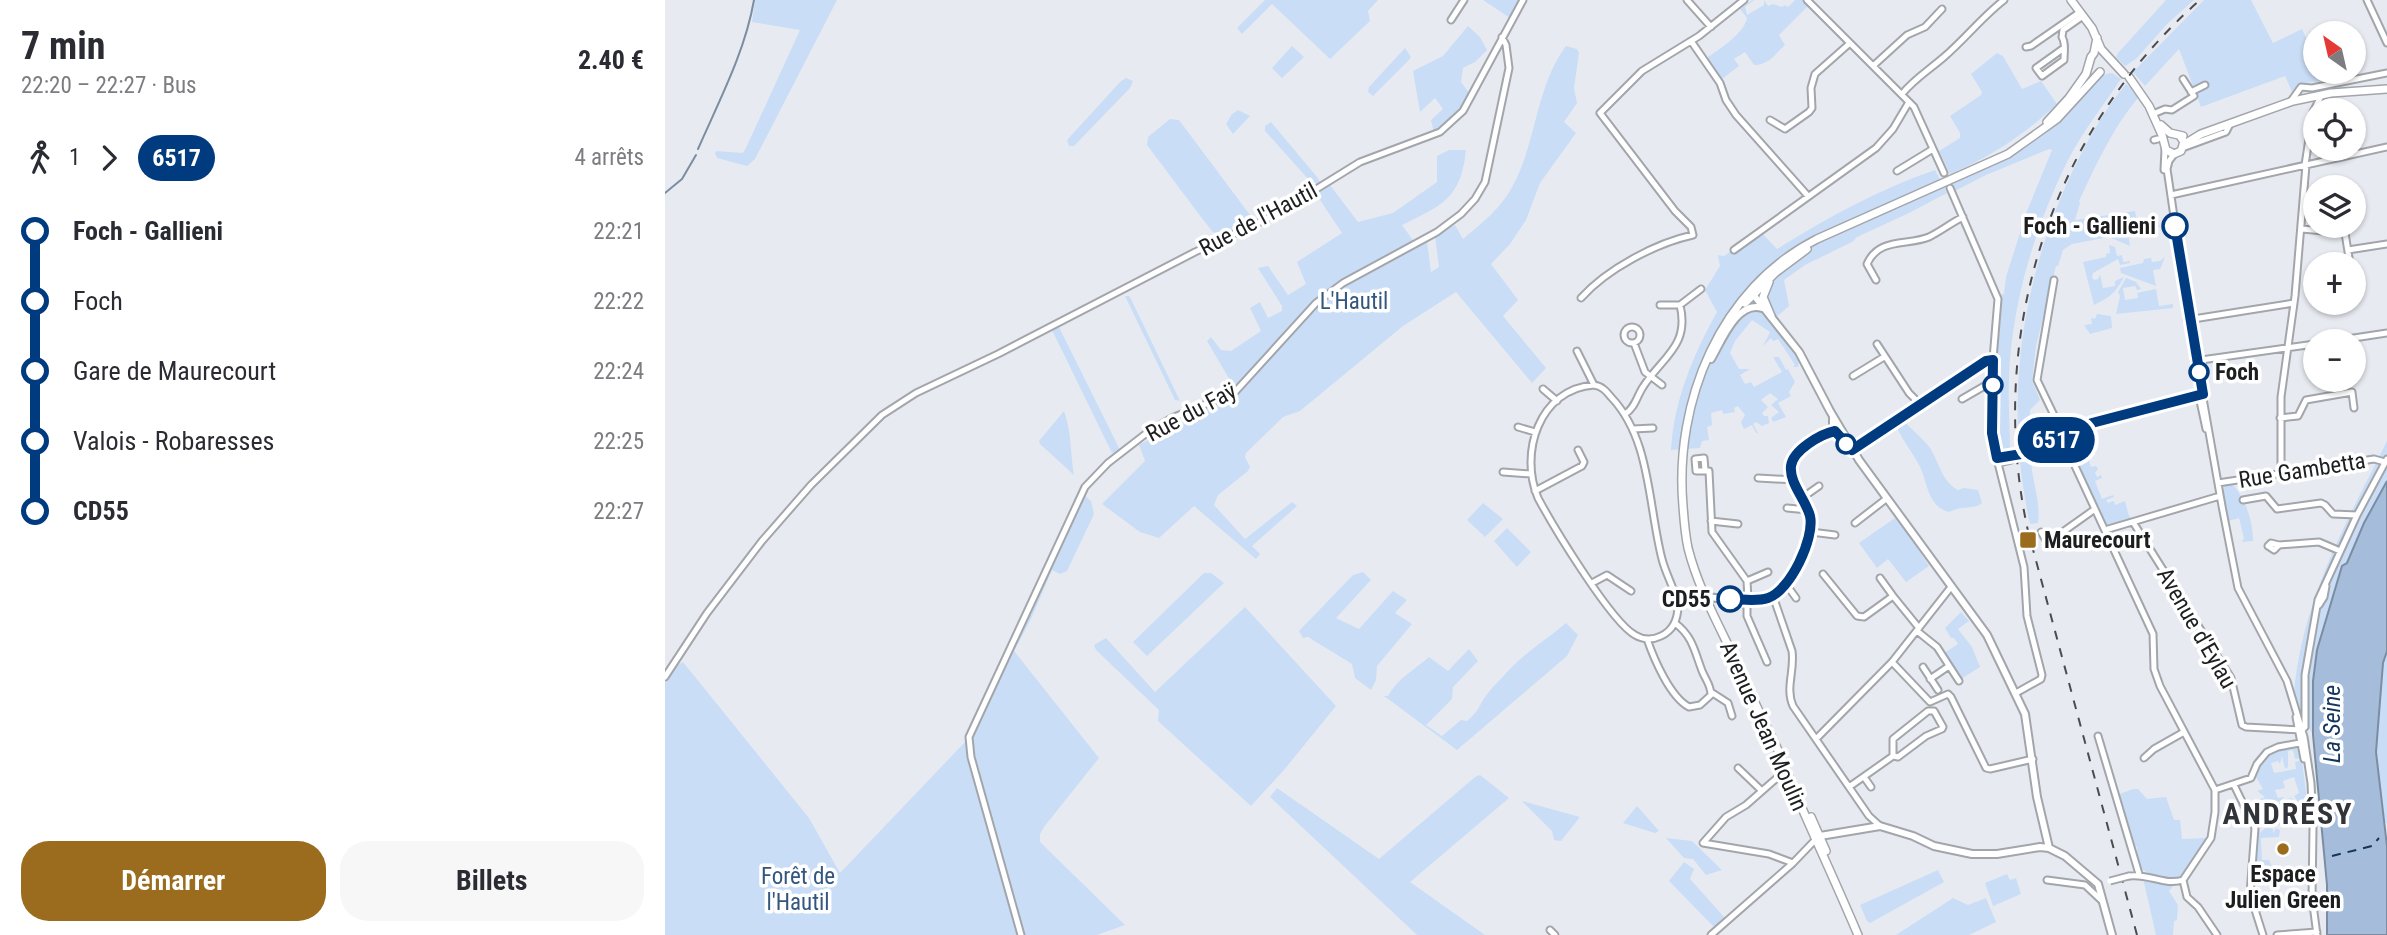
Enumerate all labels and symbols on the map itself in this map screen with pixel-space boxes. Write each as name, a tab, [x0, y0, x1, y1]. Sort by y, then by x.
north arrow	[2303, 21, 2366, 84]
street label: Rue de l'Hautil	[1195, 177, 1322, 262]
place label: Foch - Gallieni	[2023, 213, 2156, 240]
marker: Foch - Gallieni	[2162, 213, 2188, 239]
park label: L'Hautil	[1320, 288, 1388, 315]
place label: Foch	[2215, 359, 2259, 386]
marker: Foch	[2189, 362, 2209, 382]
unlabelled marker	[1983, 375, 2003, 395]
street label: Rue du Faÿ	[1141, 377, 1241, 447]
line badge: 6517	[2007, 417, 2105, 463]
unlabelled marker	[1836, 434, 1856, 454]
street label: Rue Gambetta	[2237, 447, 2367, 494]
place label: Maurecourt	[2044, 527, 2151, 554]
marker: Maurecourt	[2018, 530, 2038, 550]
street label: Avenue d'Eylau	[2151, 563, 2242, 693]
place label: CD55	[1662, 586, 1711, 613]
marker: CD55	[1717, 586, 1743, 612]
street label: Avenue Jean Moulin	[1714, 637, 1813, 815]
water label: La Seine	[2318, 685, 2346, 763]
district label: ANDRÉSY	[2222, 796, 2354, 831]
marker: Espace Julien Green	[2275, 841, 2291, 857]
place label: Espace Julien Green	[2225, 861, 2341, 914]
park label: Forêt de l'Hautil	[761, 863, 835, 916]

